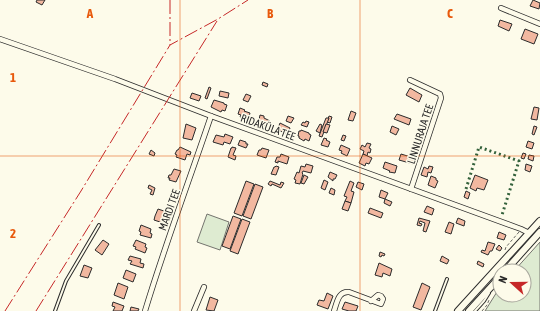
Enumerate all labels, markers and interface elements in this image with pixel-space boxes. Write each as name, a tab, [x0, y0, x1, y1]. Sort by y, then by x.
text: A	[86, 6, 94, 21]
text: B	[267, 6, 274, 21]
text: C	[447, 6, 453, 21]
text: 1	[10, 70, 16, 85]
street label: LINNURAJA TEE	[405, 102, 435, 165]
street label: RIDAKÜLA TEE	[239, 112, 297, 143]
street label: MARDI TEE	[156, 187, 182, 232]
text: 2	[10, 226, 16, 241]
north arrow	[492, 263, 532, 303]
text: N	[496, 274, 509, 285]

